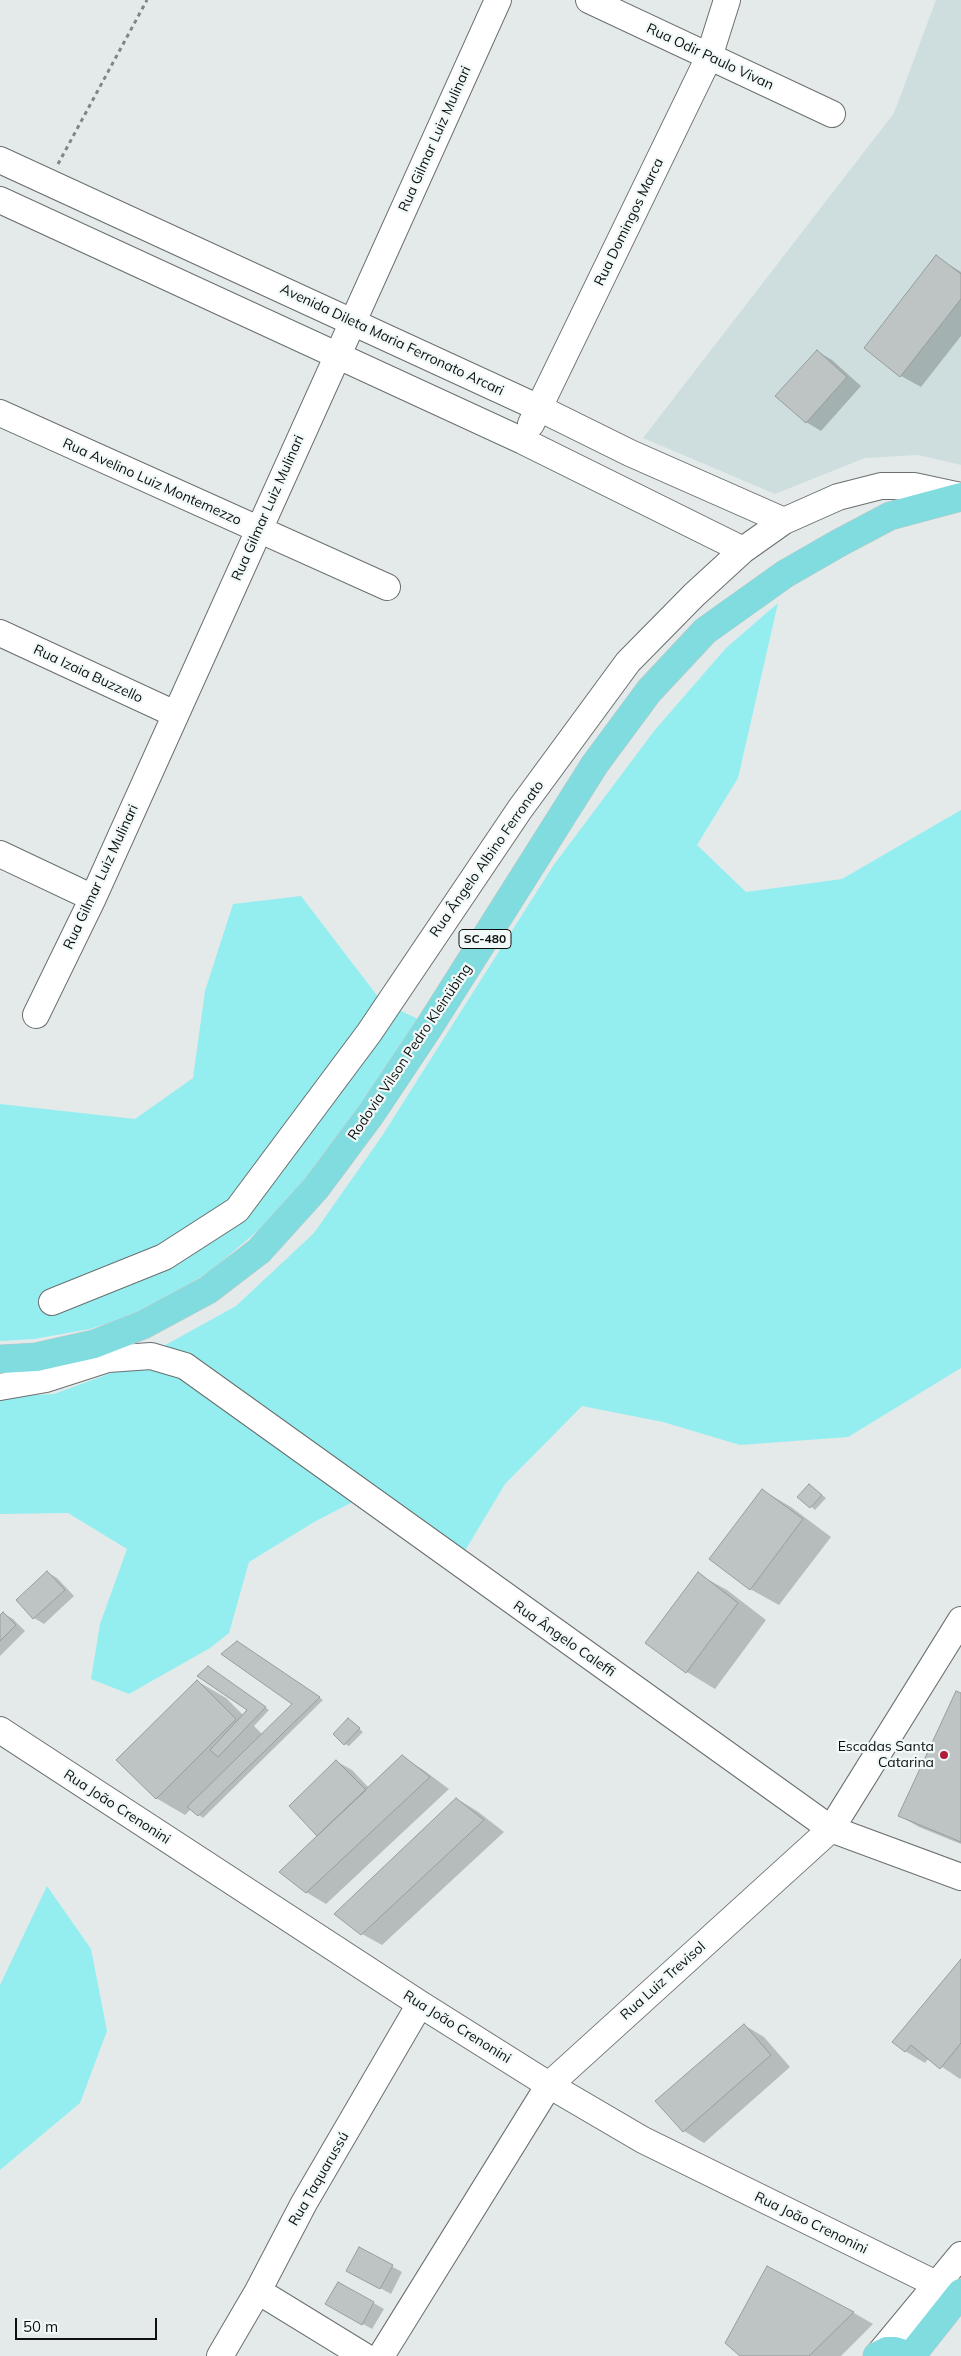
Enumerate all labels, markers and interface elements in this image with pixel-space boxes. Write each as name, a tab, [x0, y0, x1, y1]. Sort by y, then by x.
street label: Rua Odir Paulo Vivan	[644, 20, 776, 94]
street label: Rua Gilmar Luiz Mulinari	[395, 64, 475, 214]
street label: Rua Domingos Marca	[591, 155, 667, 289]
street label: Avenida Dileta Maria Ferronato Arcari	[278, 281, 506, 399]
street label: Rua Gilmar Luiz Mulinari	[228, 433, 308, 583]
street label: Rua Avelino Luiz Montemezzo	[60, 435, 244, 529]
street label: Rua Izaia Buzzello	[31, 641, 145, 707]
street label: Rua Ângelo Albino Ferronato	[426, 777, 548, 941]
street label: Rua Gilmar Luiz Mulinari	[60, 802, 142, 952]
road number: SC-480	[459, 930, 511, 949]
street label: Rodovia Vilson Pedro Kleinübing	[345, 961, 475, 1143]
street label: Rua Ângelo Caleffi	[510, 1598, 618, 1680]
place label: Escadas Santa Catarina	[838, 1739, 934, 1771]
marker: Escadas Santa Catarina	[938, 1749, 950, 1761]
street label: Rua João Crenonini	[60, 1766, 174, 1848]
street label: Rua Luiz Trevisol	[617, 1938, 709, 2024]
street label: Rua João Crenonini	[400, 1987, 514, 2067]
street label: Rua Taquarussú	[285, 2129, 353, 2229]
street label: Rua João Crenonini	[752, 2188, 870, 2258]
scale bar	[18, 2308, 160, 2340]
text: 50 m	[23, 2317, 58, 2336]

